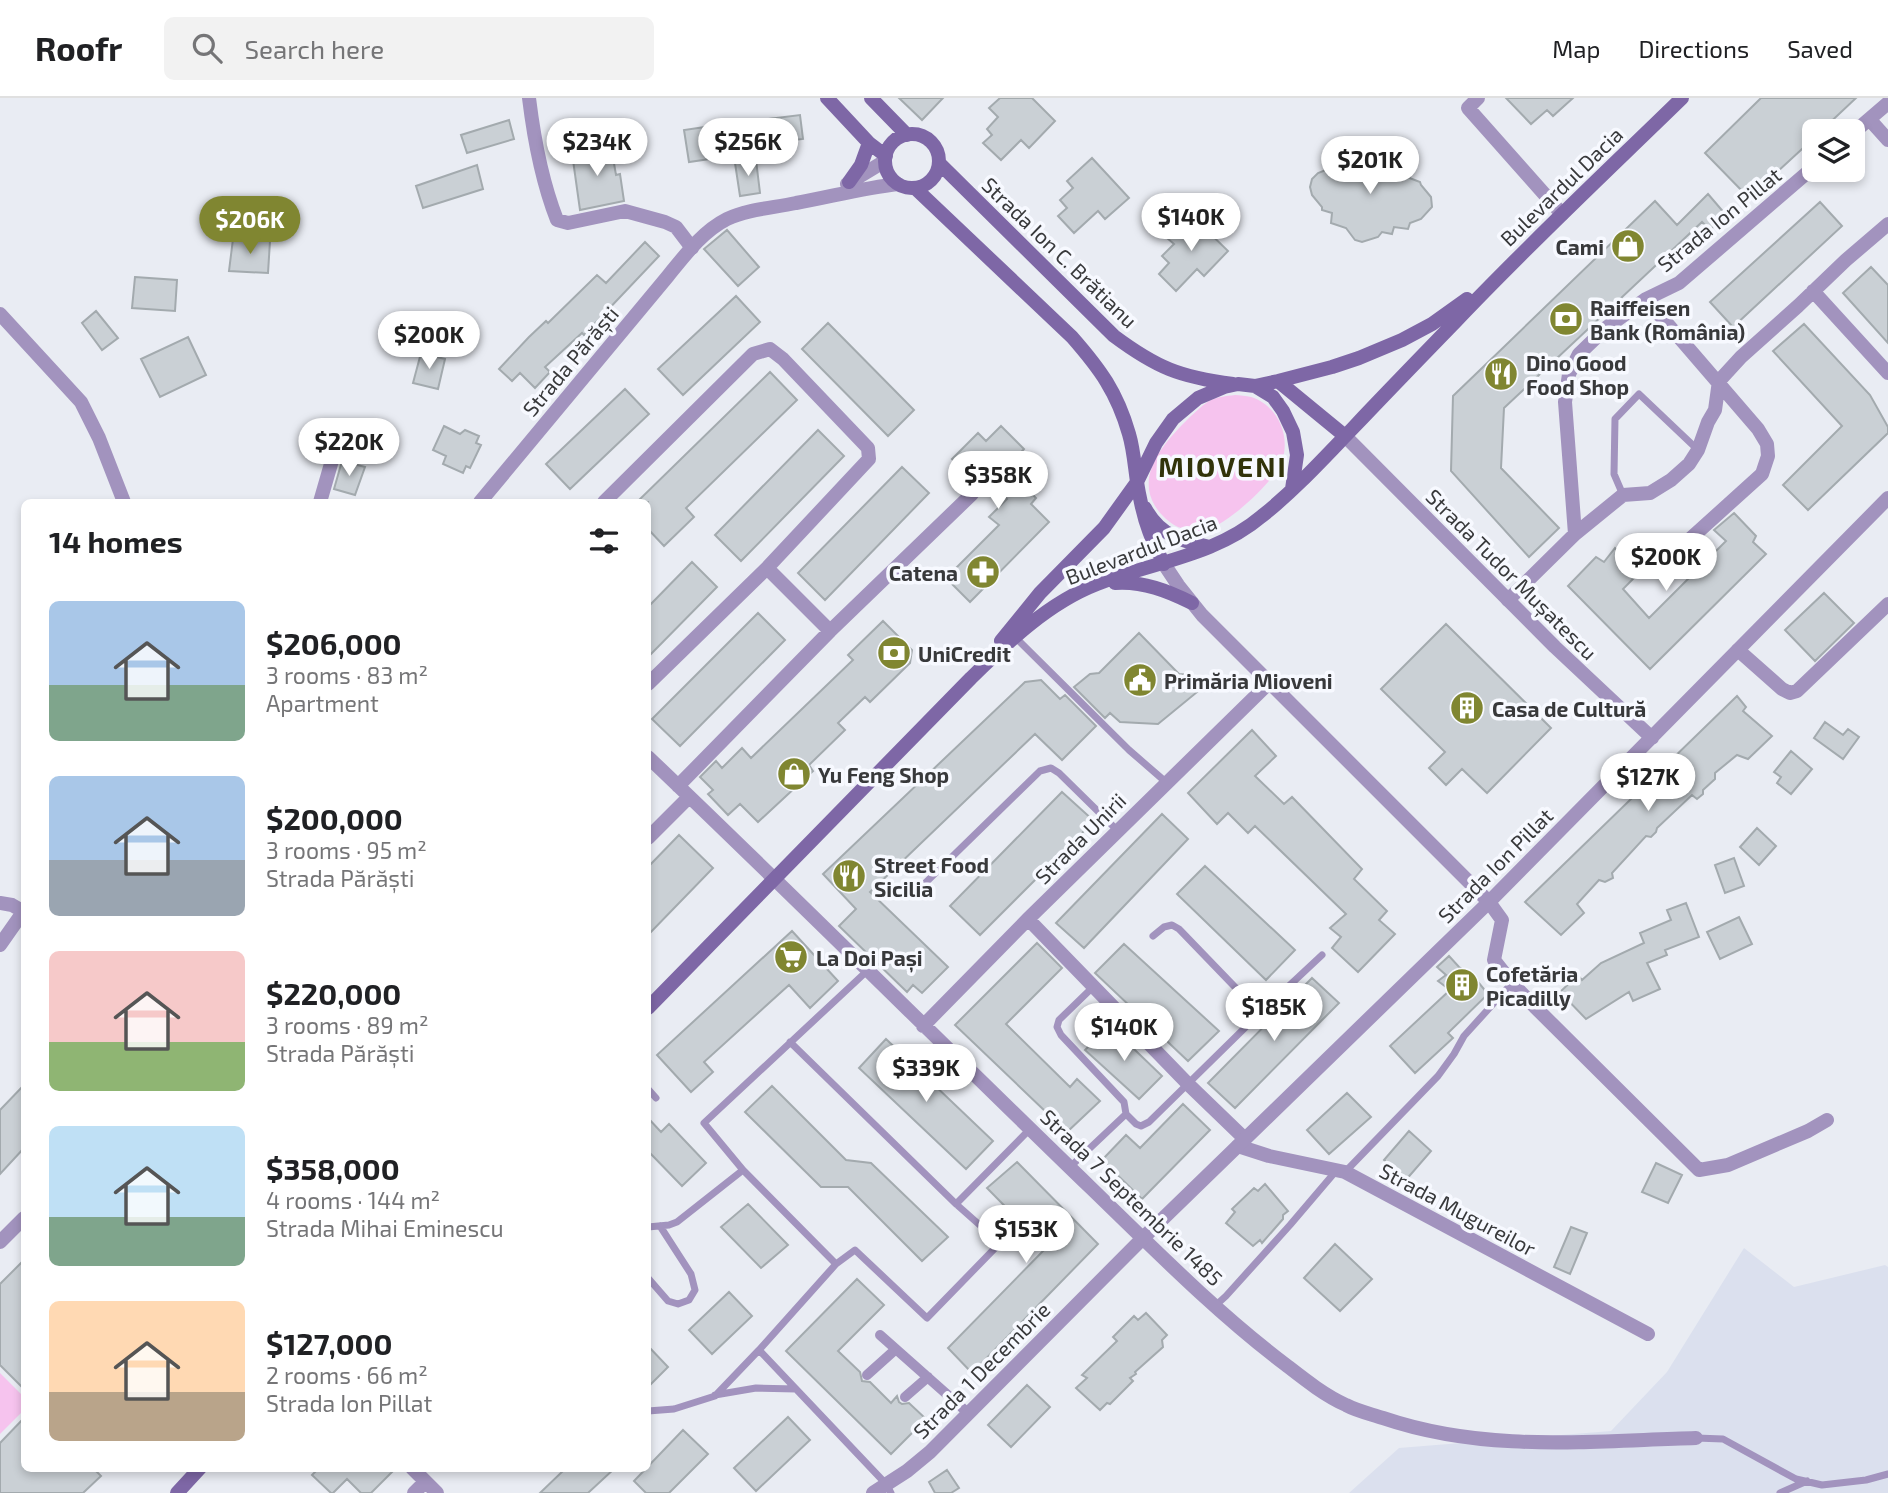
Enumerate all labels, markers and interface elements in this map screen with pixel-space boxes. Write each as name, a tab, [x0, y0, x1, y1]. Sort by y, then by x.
search box	[164, 17, 654, 80]
text: Roofr	[35, 28, 122, 68]
icon: search	[188, 29, 226, 67]
text: Search here	[244, 33, 384, 64]
text: Map	[1552, 34, 1600, 63]
text: Directions	[1638, 34, 1749, 63]
text: Saved	[1787, 34, 1853, 63]
pin: $234K	[548, 118, 646, 178]
pin: $256K	[699, 118, 797, 178]
map controls	[1802, 119, 1865, 182]
button: layers	[1802, 119, 1865, 182]
street label: Bulevardul Dacia	[1495, 121, 1627, 251]
text: $234K	[563, 127, 631, 155]
text: $256K	[714, 127, 782, 155]
pin: $201K	[1321, 136, 1419, 196]
text: $201K	[1337, 145, 1403, 173]
street label: Strada Ion Pillat	[1652, 162, 1786, 276]
street label: Strada Ion C. Brătianu	[977, 172, 1143, 332]
pin: $140K	[1142, 194, 1240, 253]
pin: $206K	[201, 197, 299, 256]
text: $140K	[1157, 202, 1225, 230]
text: $206K	[215, 205, 285, 233]
shop icon: Cami	[1609, 227, 1647, 265]
place label: Cami	[1555, 234, 1604, 259]
place label: Raiffeisen Bank (România)	[1590, 295, 1745, 344]
bank icon: Raiffeisen Bank (România)	[1547, 300, 1585, 338]
street label: Strada Părăști	[517, 301, 625, 422]
pin: $200K	[380, 312, 478, 371]
text: $200K	[394, 320, 464, 348]
place label: Dino Good Food Shop	[1526, 350, 1629, 399]
restaurant icon: Dino Good Food Shop	[1482, 355, 1520, 393]
pin: $220K	[300, 418, 398, 478]
text: $220K	[314, 427, 384, 455]
district label: MIOVENI	[1158, 449, 1288, 483]
pin: $358K	[949, 452, 1047, 511]
text: $358K	[964, 460, 1032, 488]
street label: Strada Tudor Mușatescu	[1420, 483, 1603, 666]
street label: Bulevardul Dacia	[1062, 509, 1220, 589]
icon: filters	[585, 522, 623, 560]
text: 14 homes	[49, 523, 183, 559]
pin: $200K	[1617, 533, 1715, 593]
text: $200K	[1631, 542, 1701, 570]
pharmacy icon: Catena	[964, 553, 1002, 591]
place label: Catena	[889, 560, 958, 585]
text: $206,000	[266, 625, 402, 661]
icon: home	[105, 629, 189, 713]
bank icon: UniCredit	[875, 634, 913, 672]
place label: UniCredit	[918, 641, 1011, 666]
text: 3 rooms · 83 m²	[266, 661, 428, 689]
public building icon: Primăria Mioveni	[1121, 661, 1159, 699]
place label: Primăria Mioveni	[1164, 668, 1333, 693]
text: Apartment	[266, 689, 379, 717]
building icon: Casa de Cultură	[1448, 689, 1486, 727]
place label: Casa de Cultură	[1492, 696, 1646, 721]
pin: $127K	[1599, 754, 1697, 813]
shop icon: Yu Feng Shop	[775, 755, 813, 793]
place label: Yu Feng Shop	[818, 762, 949, 787]
text: $127K	[1616, 762, 1680, 790]
street label: Strada Unirii	[1029, 787, 1131, 889]
text: $200,000	[266, 800, 403, 836]
street label: Strada Ion Pillat	[1432, 802, 1558, 928]
icon: home	[105, 804, 189, 888]
text: 3 rooms · 95 m²	[266, 836, 427, 864]
place label: Street Food Sicilia	[874, 852, 989, 901]
restaurant icon: Street Food Sicilia	[830, 857, 868, 895]
text: Strada Părăști	[266, 864, 414, 892]
supermarket icon: La Doi Pași	[772, 938, 810, 976]
place label: La Doi Pași	[816, 945, 923, 973]
place label: Cofetăria Picadilly	[1486, 961, 1578, 1011]
building icon: Cofetăria Picadilly	[1443, 966, 1481, 1004]
text: $220,000	[266, 975, 401, 1011]
icon: home	[105, 979, 189, 1063]
pin: $185K	[1225, 984, 1323, 1043]
text: $185K	[1242, 992, 1306, 1020]
pin: $140K	[1075, 1004, 1173, 1063]
text: 3 rooms · 89 m²	[266, 1011, 428, 1039]
text: $140K	[1090, 1012, 1158, 1040]
text: Strada Părăști	[266, 1039, 414, 1067]
pin: $339K	[877, 1044, 975, 1104]
text: $339K	[892, 1053, 960, 1081]
street label: Strada 7 Septembrie 1485	[1036, 1104, 1228, 1290]
text: $358,000	[266, 1150, 400, 1186]
icon: home	[105, 1154, 189, 1238]
street label: Strada Mugureilor	[1376, 1157, 1541, 1261]
text: 4 rooms · 144 m²	[266, 1186, 440, 1214]
pin: $153K	[977, 1206, 1075, 1265]
text: Strada Mihai Eminescu	[266, 1214, 504, 1242]
text: $153K	[994, 1214, 1058, 1242]
street label: Strada 1 Decembrie	[908, 1297, 1054, 1443]
text: $127,000	[266, 1325, 392, 1361]
icon: home	[105, 1329, 189, 1413]
text: 2 rooms · 66 m²	[266, 1361, 428, 1389]
text: Strada Ion Pillat	[266, 1389, 432, 1417]

